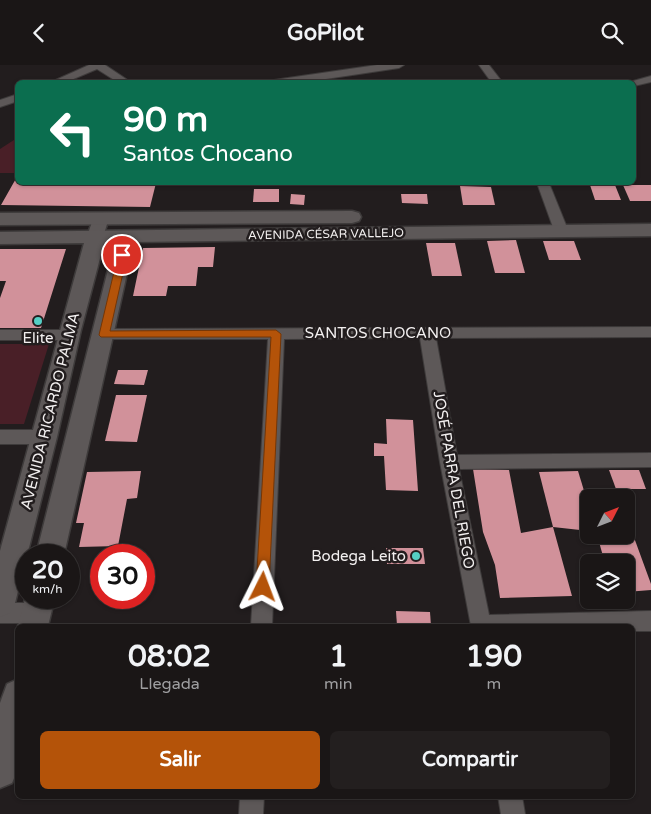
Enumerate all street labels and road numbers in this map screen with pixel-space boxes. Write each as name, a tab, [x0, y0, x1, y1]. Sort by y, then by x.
street label: AVENIDA CÉSAR VALLEJO	[248, 226, 404, 242]
street label: AVENIDA RICARDO PALMA	[17, 311, 83, 511]
street label: SANTOS CHOCANO	[305, 324, 451, 342]
street label: JOSÉ PARRA DEL RIEGO	[429, 390, 479, 570]

